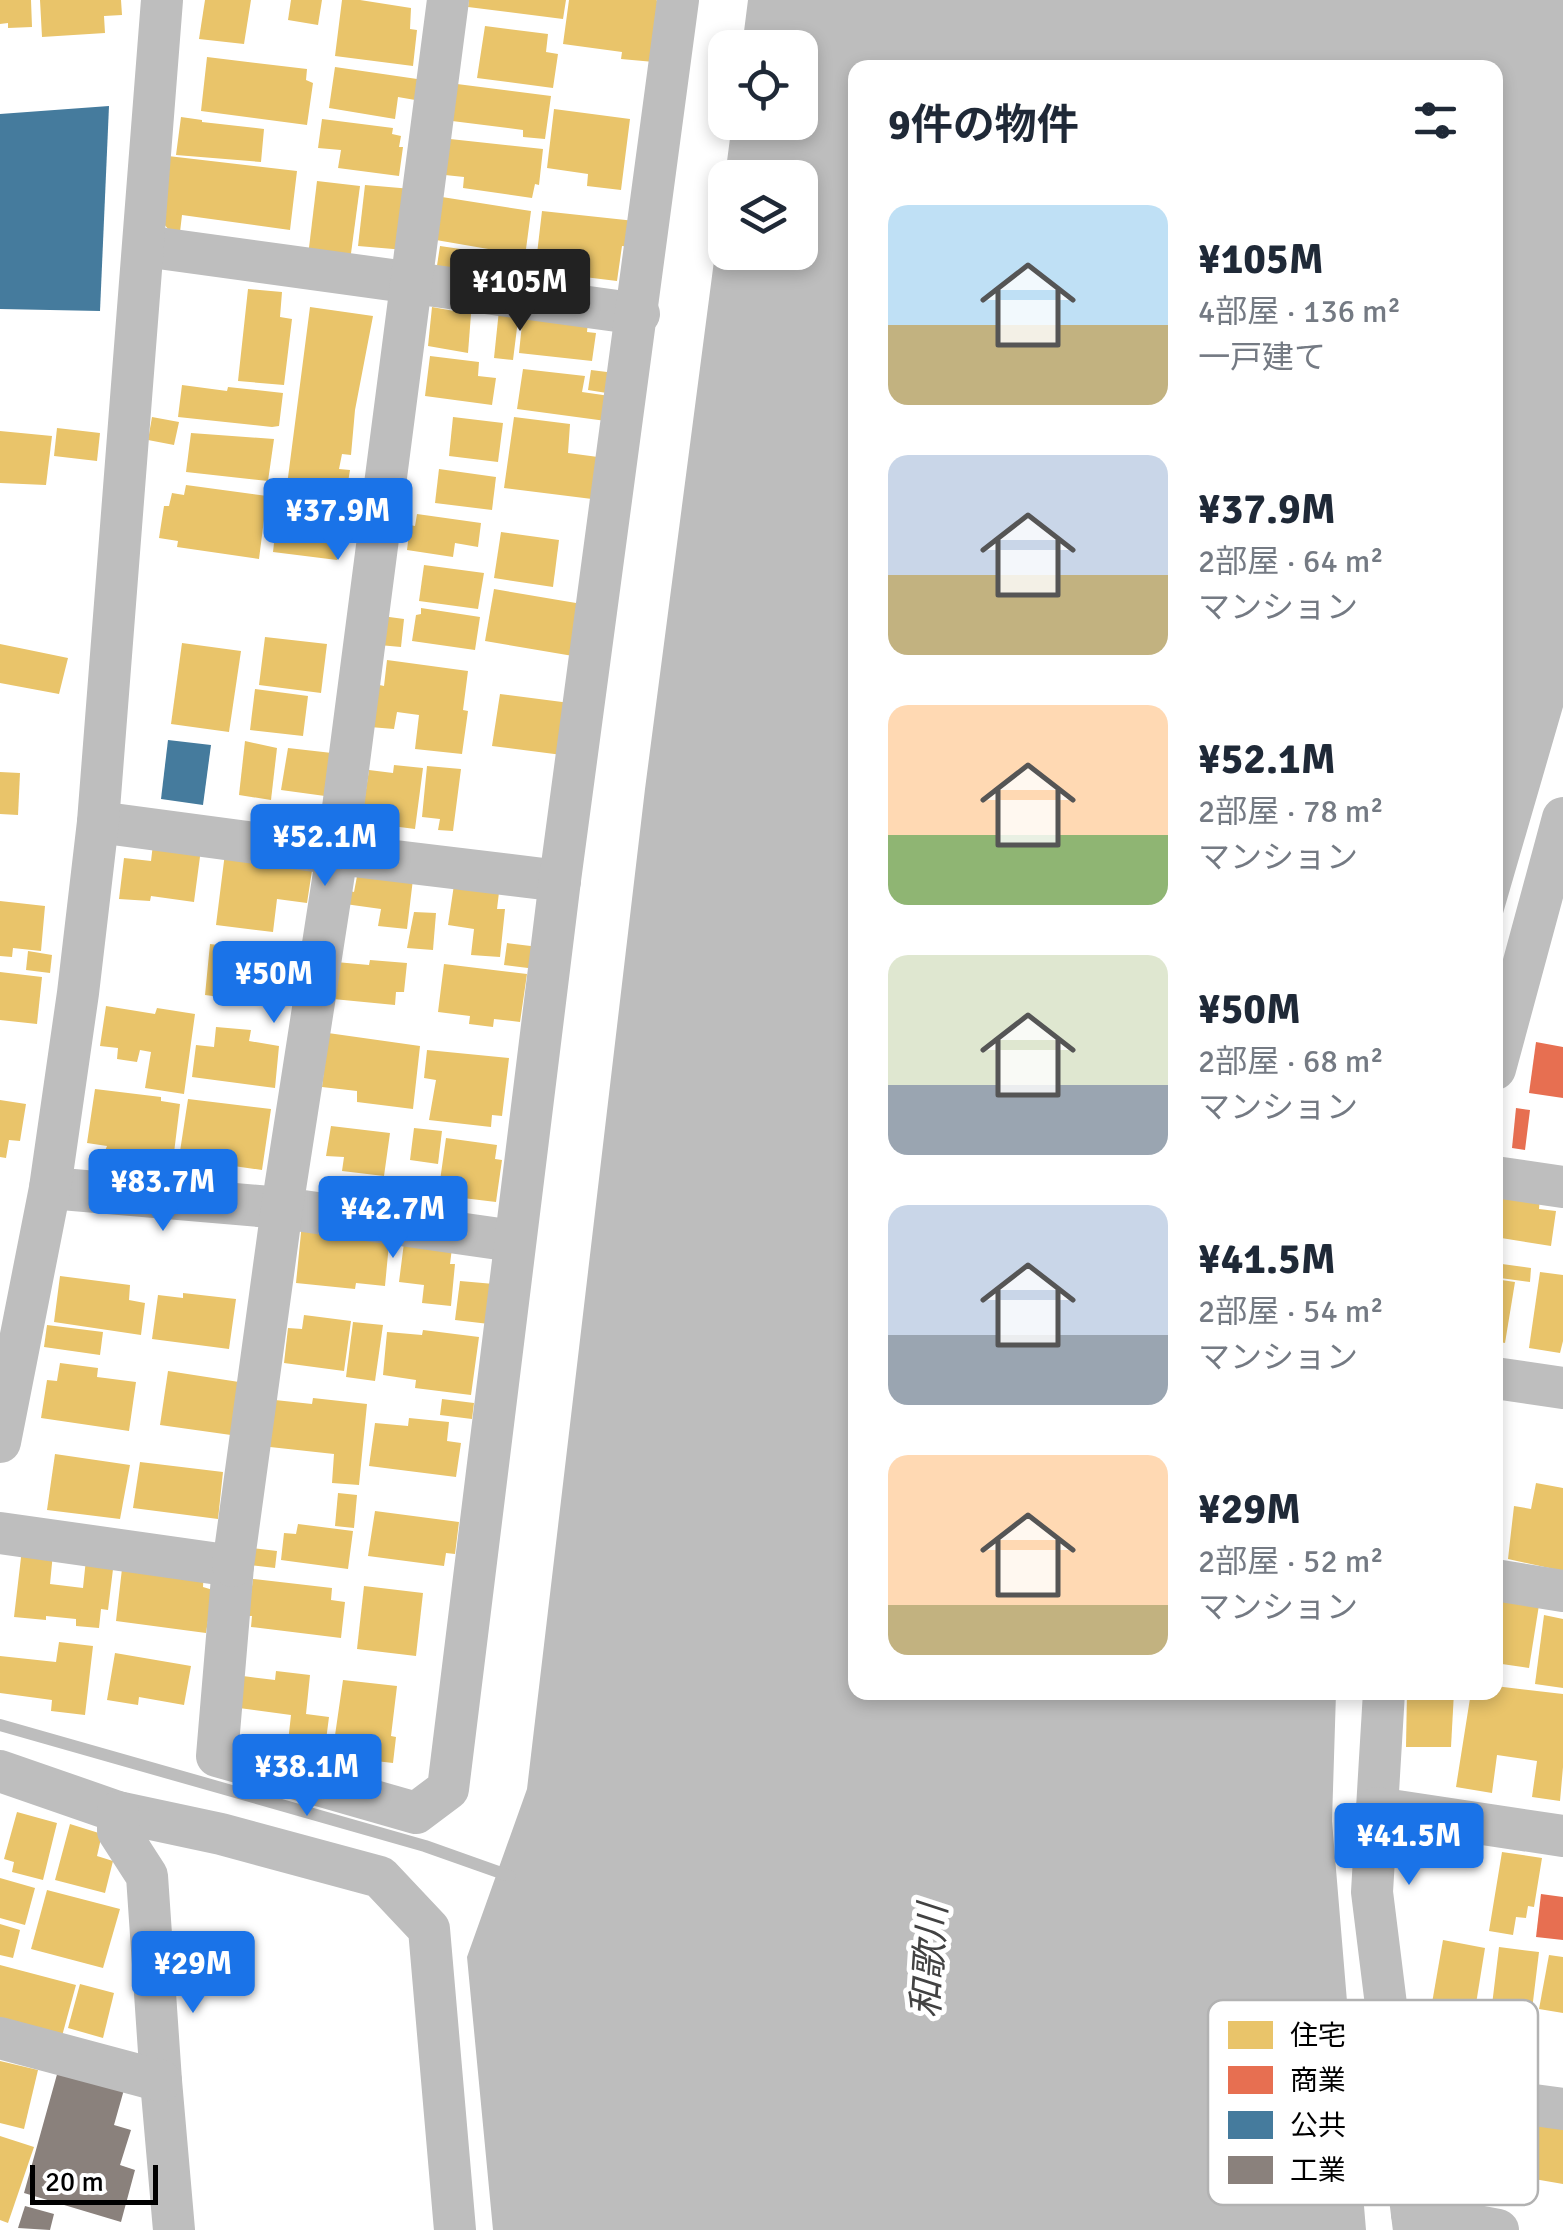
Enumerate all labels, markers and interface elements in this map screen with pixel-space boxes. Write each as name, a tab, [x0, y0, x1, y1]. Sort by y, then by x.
map controls	[708, 30, 818, 270]
button: locate	[708, 30, 818, 140]
icon: filters	[1408, 93, 1463, 148]
text: 9件の物件	[888, 100, 1079, 151]
button: layers	[708, 160, 818, 270]
text: ¥105M	[1198, 234, 1324, 285]
icon: home	[968, 245, 1088, 365]
pin: ¥105M	[450, 249, 590, 334]
text: ¥105M	[472, 262, 568, 301]
text: 4部屋 · 136 m²	[1198, 292, 1401, 331]
text: 一戸建て	[1198, 338, 1326, 377]
pin: ¥37.9M	[257, 478, 419, 563]
text: ¥37.9M	[1198, 484, 1336, 535]
text: ¥37.9M	[286, 491, 390, 530]
icon: home	[968, 495, 1088, 615]
text: 2部屋 · 64 m²	[1198, 542, 1384, 581]
text: マンション	[1198, 588, 1358, 627]
text: ¥52.1M	[1198, 734, 1336, 785]
icon: home	[968, 745, 1088, 865]
text: 2部屋 · 78 m²	[1198, 792, 1384, 831]
pin: ¥52.1M	[244, 804, 406, 889]
text: ¥52.1M	[273, 817, 377, 856]
text: マンション	[1198, 838, 1358, 877]
pin: ¥50M	[215, 941, 333, 1026]
text: ¥50M	[235, 954, 313, 993]
text: ¥50M	[1198, 984, 1301, 1035]
icon: home	[968, 995, 1088, 1115]
text: 2部屋 · 68 m²	[1198, 1042, 1384, 1081]
text: マンション	[1198, 1088, 1358, 1127]
pin: ¥83.7M	[82, 1149, 244, 1234]
text: ¥83.7M	[111, 1162, 215, 1201]
pin: ¥42.7M	[312, 1176, 474, 1261]
text: ¥42.7M	[341, 1189, 445, 1228]
text: ¥41.5M	[1198, 1234, 1336, 1285]
icon: home	[968, 1245, 1088, 1365]
text: 2部屋 · 54 m²	[1198, 1292, 1384, 1331]
text: マンション	[1198, 1338, 1358, 1377]
text: ¥29M	[1198, 1484, 1301, 1535]
icon: home	[968, 1495, 1088, 1615]
text: 2部屋 · 52 m²	[1198, 1542, 1384, 1581]
text: マンション	[1198, 1588, 1358, 1627]
pin: ¥38.1M	[226, 1734, 388, 1819]
text: ¥38.1M	[255, 1747, 359, 1786]
pin: ¥41.5M	[1328, 1803, 1490, 1888]
text: ¥41.5M	[1357, 1816, 1461, 1855]
water label: 和歌川	[902, 1899, 957, 2020]
pin: ¥29M	[134, 1931, 252, 2016]
text: ¥29M	[154, 1944, 232, 1983]
legend	[1208, 2000, 1538, 2205]
text: 住宅	[1290, 2019, 1346, 2053]
text: 商業	[1290, 2064, 1346, 2098]
text: 公共	[1290, 2109, 1346, 2143]
text: 工業	[1290, 2154, 1346, 2188]
scale bar	[30, 2160, 158, 2204]
text: 20 m	[45, 2165, 104, 2199]

